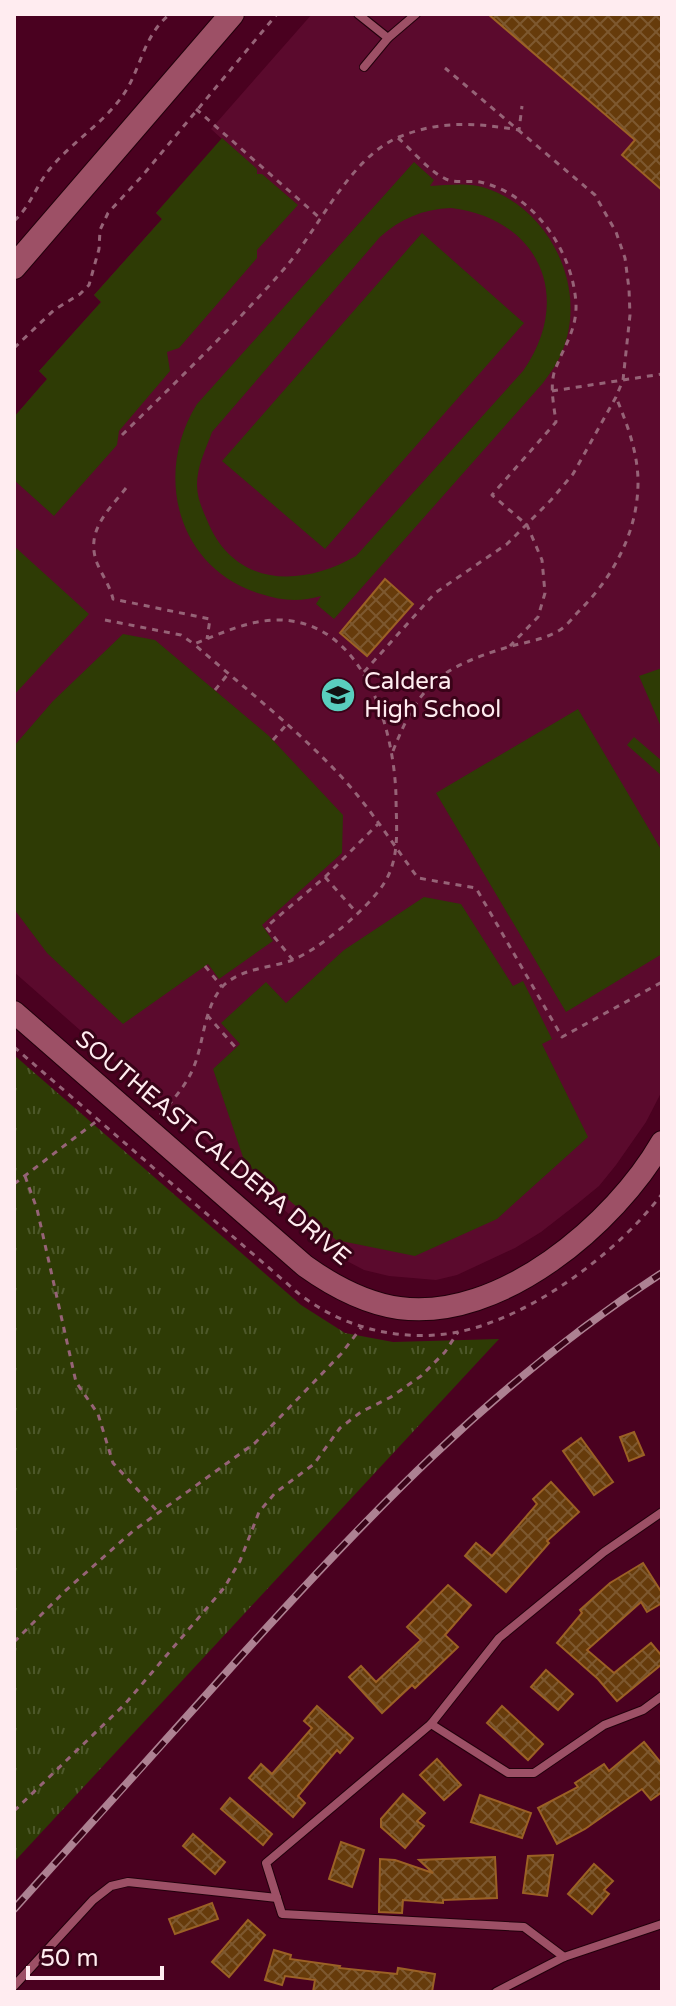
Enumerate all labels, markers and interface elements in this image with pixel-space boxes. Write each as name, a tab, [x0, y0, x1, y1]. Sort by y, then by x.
place label: Caldera High School	[364, 667, 501, 724]
school or university icon: Caldera High School	[319, 676, 357, 714]
street label: SOUTHEAST CALDERA DRIVE	[70, 1024, 356, 1272]
scale bar	[28, 1930, 162, 1980]
text: 50 m	[40, 1944, 98, 1973]

